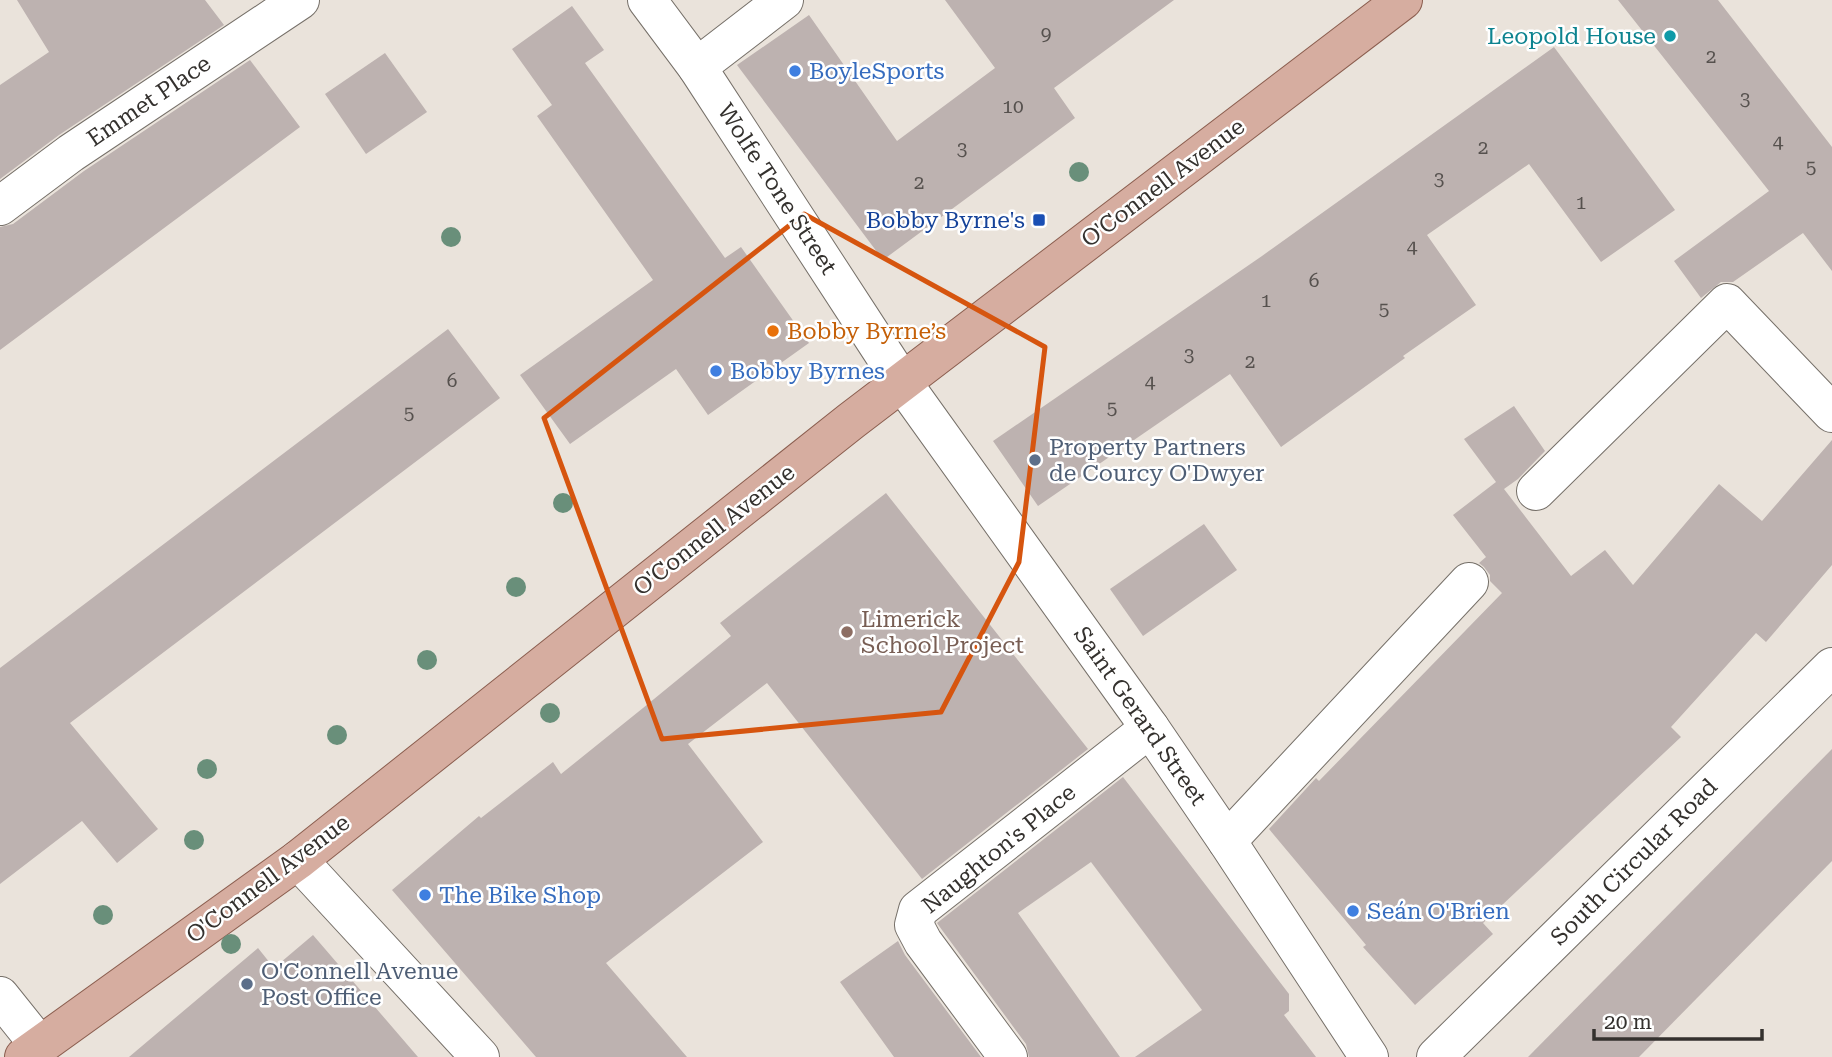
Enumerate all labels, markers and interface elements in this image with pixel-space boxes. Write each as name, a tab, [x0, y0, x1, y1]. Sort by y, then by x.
house number: 9	[1041, 22, 1051, 45]
place label: Leopold House	[1487, 23, 1656, 50]
marker: Leopold House	[1662, 28, 1678, 44]
house number: 2	[1706, 45, 1716, 68]
street label: Emmet Place	[82, 50, 216, 152]
place label: BoyleSports	[809, 58, 945, 85]
marker: BoyleSports	[787, 63, 803, 79]
house number: 3	[1740, 87, 1750, 110]
house number: 10	[1002, 95, 1024, 118]
street label: Wolfe Tone Street	[712, 99, 843, 280]
street label: O'Connell Avenue	[1076, 113, 1250, 253]
house number: 4	[1773, 130, 1784, 153]
house number: 2	[1478, 136, 1488, 159]
house number: 3	[957, 137, 967, 160]
house number: 5	[1806, 155, 1816, 178]
house number: 3	[1434, 167, 1444, 190]
house number: 2	[914, 171, 924, 194]
house number: 1	[1576, 191, 1586, 214]
place label: Bobby Byrne's	[866, 207, 1025, 234]
marker: Bobby Byrne's	[1031, 212, 1047, 228]
house number: 4	[1407, 235, 1418, 258]
house number: 6	[1309, 269, 1319, 292]
house number: 1	[1261, 289, 1271, 312]
house number: 5	[1379, 297, 1389, 320]
place label: Bobby Byrne’s	[787, 318, 946, 345]
marker: Bobby Byrne’s	[765, 323, 781, 339]
house number: 3	[1184, 343, 1194, 366]
house number: 2	[1245, 350, 1255, 373]
place label: Bobby Byrnes	[730, 358, 885, 385]
marker: Bobby Byrnes	[708, 363, 724, 379]
house number: 6	[447, 369, 457, 392]
house number: 4	[1145, 370, 1156, 393]
house number: 5	[1107, 396, 1117, 419]
house number: 5	[404, 401, 414, 424]
place label: Property Partners de Courcy O'Dwyer	[1049, 434, 1265, 487]
marker: Property Partners de Courcy O'Dwyer	[1027, 452, 1043, 468]
street label: O'Connell Avenue	[628, 459, 800, 601]
place label: Limerick School Project	[861, 606, 1024, 659]
street label: Saint Gerard Street	[1068, 621, 1212, 811]
marker: Limerick School Project	[839, 624, 855, 640]
street label: South Circular Road	[1545, 773, 1723, 951]
street label: Naughton's Place	[917, 779, 1081, 919]
street label: O'Connell Avenue	[181, 809, 355, 949]
place label: The Bike Shop	[439, 882, 601, 909]
marker: The Bike Shop	[417, 887, 433, 903]
place label: Seán O'Brien	[1367, 898, 1510, 925]
marker: Seán O'Brien	[1345, 903, 1361, 919]
place label: O'Connell Avenue Post Office	[261, 958, 458, 1011]
marker: O'Connell Avenue Post Office	[239, 976, 255, 992]
scale bar	[1594, 998, 1762, 1042]
text: 20 m	[1604, 1010, 1652, 1034]

